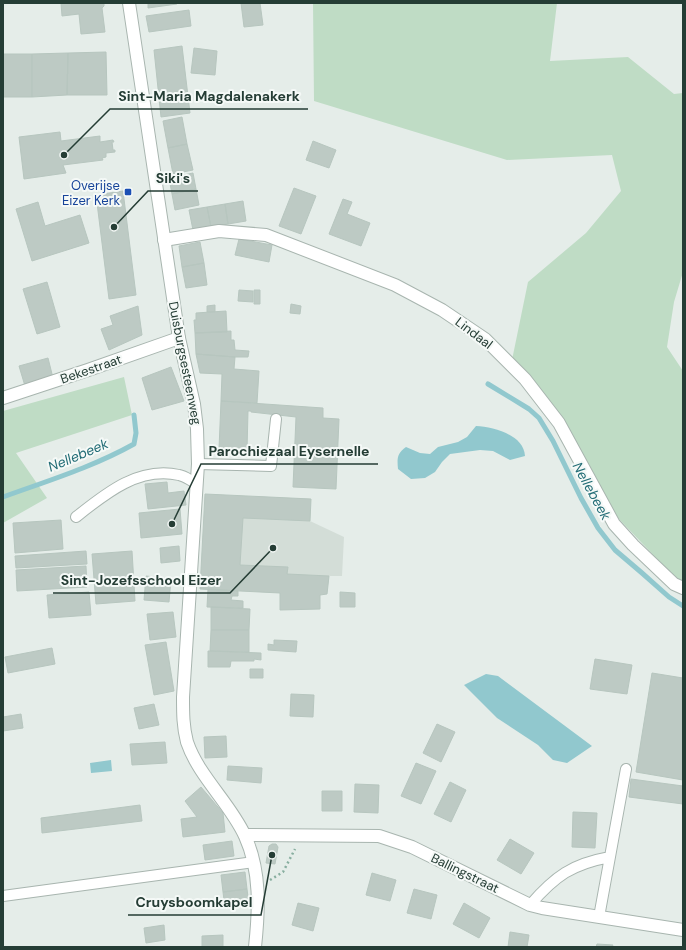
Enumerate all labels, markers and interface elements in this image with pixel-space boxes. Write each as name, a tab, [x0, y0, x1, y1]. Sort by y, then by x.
callout: Sint-Maria Magdalenakerk	[110, 83, 308, 109]
text: Sint-Maria Magdalenakerk	[118, 87, 300, 105]
callout: Siki's	[148, 165, 198, 191]
text: Siki's	[156, 169, 190, 187]
place label: Overijse Eizer Kerk	[62, 177, 120, 209]
marker: Overijse Eizer Kerk	[123, 187, 133, 197]
street label: Duisburgsesteenweg	[165, 300, 205, 426]
street label: Lindaal	[452, 313, 496, 353]
street label: Bekestraat	[58, 351, 124, 387]
water label: Nellebeek	[45, 434, 112, 476]
callout: Parochiezaal Eysernelle	[201, 438, 378, 464]
text: Parochiezaal Eysernelle	[208, 442, 370, 460]
water label: Nellebeek	[569, 459, 616, 524]
callout: Sint-Jozefsschool Eizer	[53, 567, 230, 593]
text: Sint-Jozefsschool Eizer	[61, 571, 222, 589]
street label: Ballingstraat	[428, 849, 502, 897]
callout: Cruysboomkapel	[128, 889, 261, 915]
text: Cruysboomkapel	[135, 893, 253, 911]

